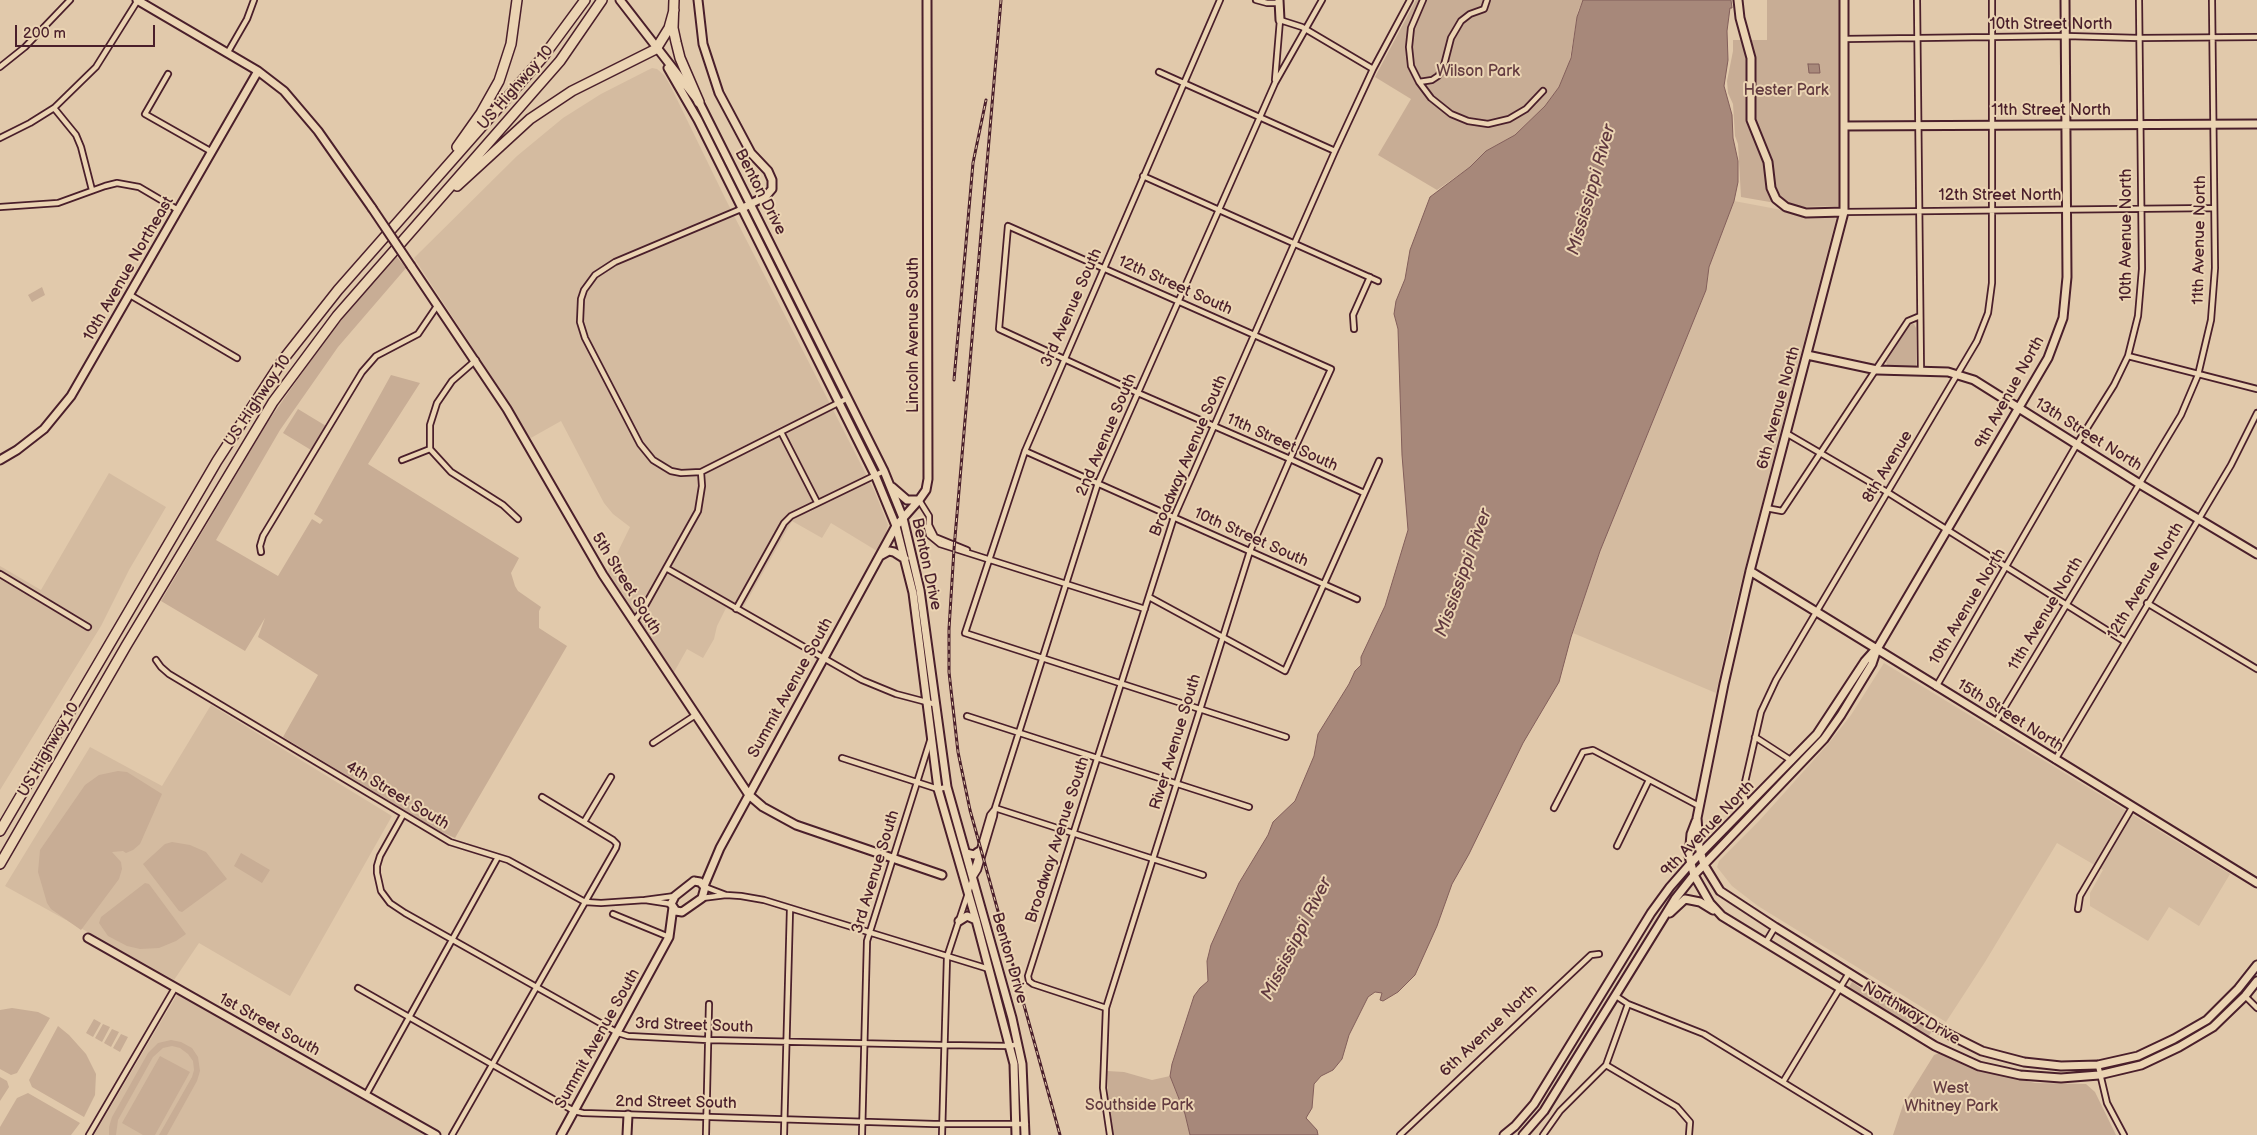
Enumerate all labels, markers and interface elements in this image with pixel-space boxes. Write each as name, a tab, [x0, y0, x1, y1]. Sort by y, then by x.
scale bar	[18, 15, 158, 47]
street label: 10th Street North	[1990, 15, 2112, 35]
text: 200 m	[23, 24, 66, 43]
street label: US Highway 10	[474, 42, 558, 134]
park label: Wilson Park	[1436, 62, 1520, 82]
park label: Hester Park	[1743, 81, 1829, 101]
street label: 11th Street North	[1991, 101, 2111, 121]
water label: Mississippi River	[1563, 122, 1621, 258]
street label: Benton Drive	[730, 146, 790, 238]
street label: 10th Avenue North	[2117, 169, 2137, 301]
street label: 11th Avenue North	[2189, 175, 2211, 305]
street label: 12th Street North	[1939, 186, 2061, 206]
street label: 10th Avenue Northeast	[80, 193, 178, 345]
street label: 3rd Avenue South	[1037, 246, 1107, 370]
street label: 12th Street South	[1115, 252, 1235, 320]
street label: Lincoln Avenue South	[904, 257, 924, 413]
street label: 9th Avenue North	[1971, 333, 2049, 453]
street label: 6th Avenue North	[1753, 344, 1805, 472]
street label: US Highway 10	[220, 352, 296, 450]
street label: 2nd Avenue South	[1073, 371, 1141, 499]
street label: Broadway Avenue South	[1146, 372, 1232, 540]
street label: 13th Street North	[2031, 394, 2145, 476]
street label: 11th Street South	[1223, 410, 1341, 476]
street label: 8th Avenue	[1859, 427, 1917, 507]
street label: 10th Street South	[1191, 504, 1311, 572]
water label: Mississippi River	[1431, 506, 1497, 640]
street label: Benton Drive	[907, 516, 945, 612]
street label: 12th Avenue North	[2104, 519, 2188, 643]
street label: 5th Street South	[587, 529, 665, 639]
street label: 10th Avenue North	[1926, 545, 2010, 669]
street label: 11th Avenue North	[2004, 554, 2088, 674]
street label: Summit Avenue South	[744, 615, 838, 761]
street label: River Avenue South	[1146, 672, 1206, 812]
street label: 15th Street North	[1953, 675, 2067, 757]
street label: US Highway 10	[14, 699, 84, 801]
street label: Broadway Avenue South	[1022, 754, 1094, 926]
street label: 4th Street South	[342, 758, 452, 834]
street label: 9th Avenue North	[1657, 777, 1759, 881]
street label: 3rd Avenue South	[848, 808, 904, 936]
water label: Mississippi River	[1257, 874, 1337, 1004]
street label: Benton Drive	[987, 910, 1031, 1006]
street label: Summit Avenue South	[551, 966, 645, 1112]
street label: Northway Drive	[1859, 978, 1963, 1050]
street label: 6th Avenue North	[1436, 981, 1542, 1081]
street label: 1st Street South	[215, 989, 323, 1061]
street label: 3rd Street South	[635, 1014, 753, 1038]
park label: West Whitney Park	[1904, 1079, 1998, 1117]
street label: 2nd Street South	[615, 1092, 737, 1114]
park label: Southside Park	[1085, 1096, 1193, 1116]

